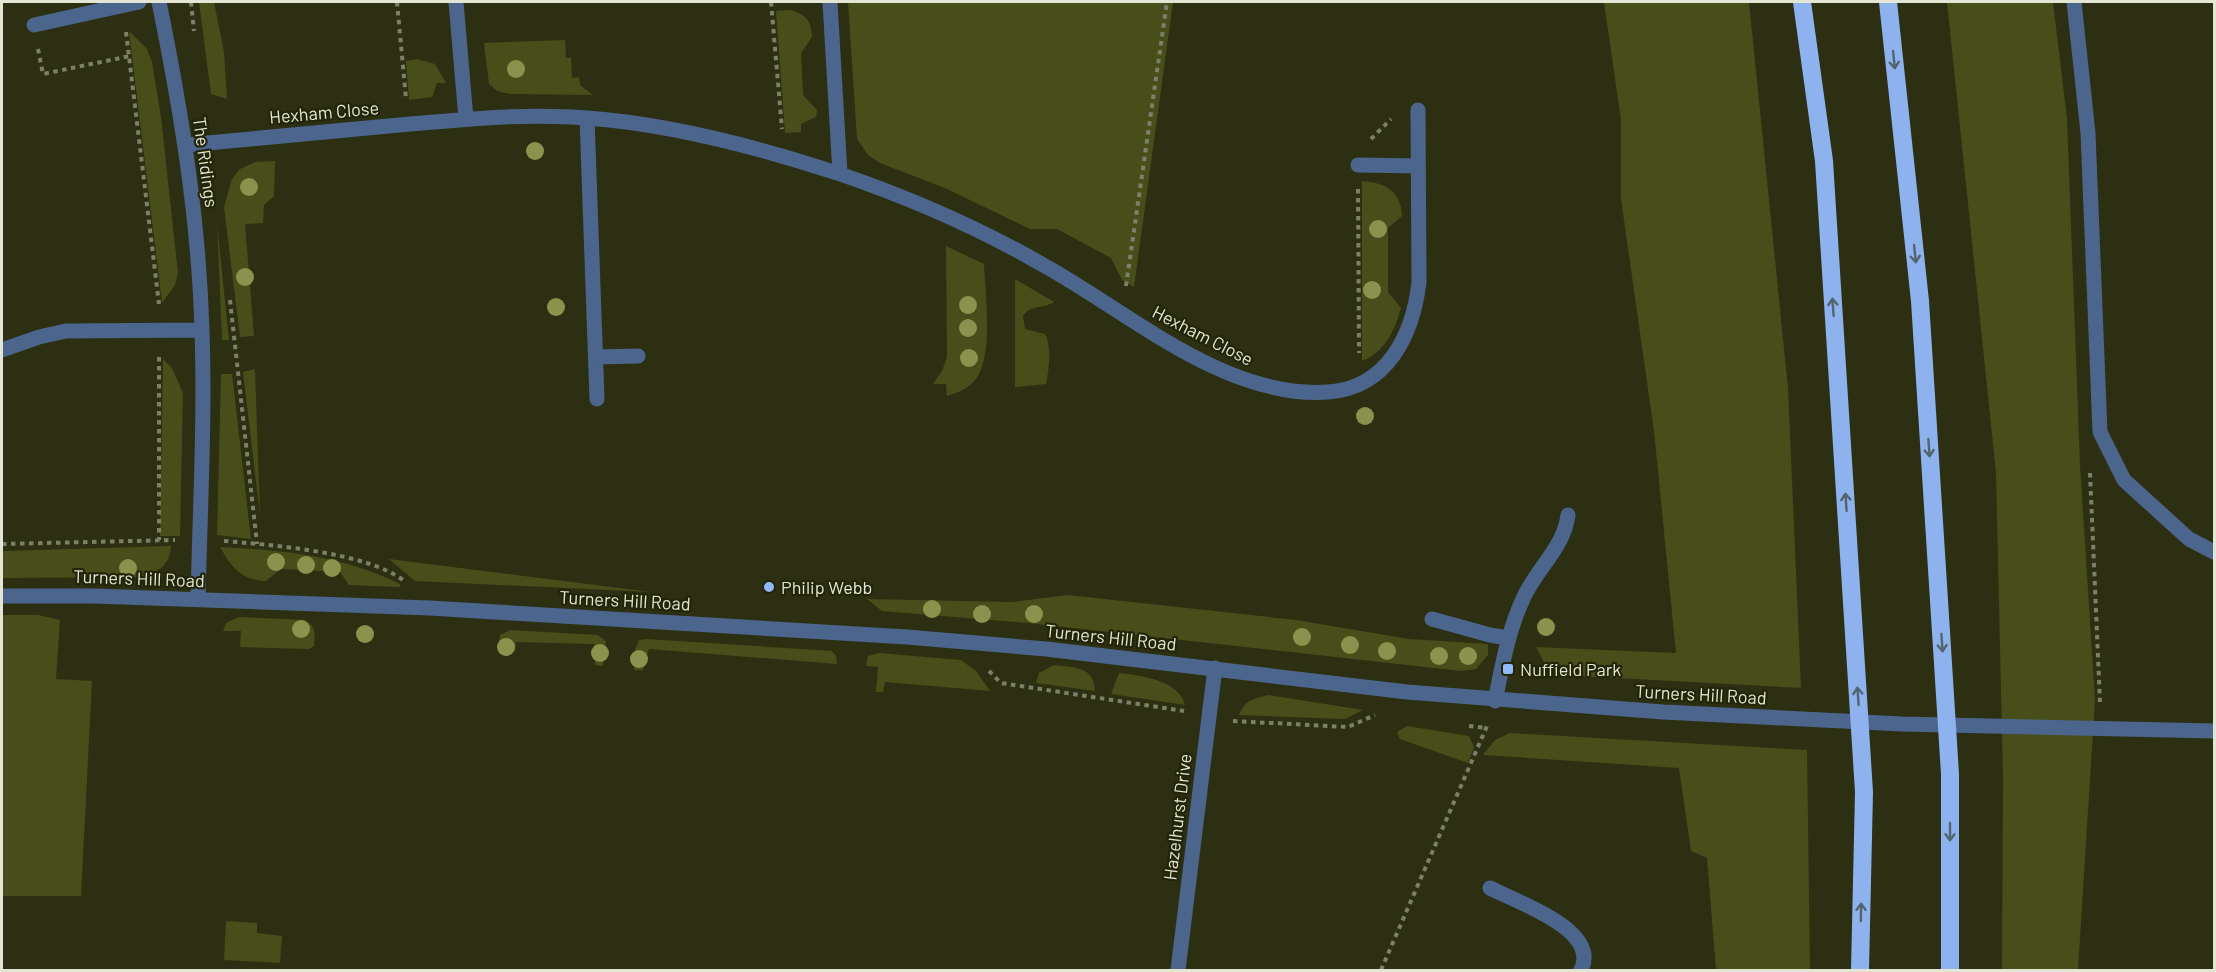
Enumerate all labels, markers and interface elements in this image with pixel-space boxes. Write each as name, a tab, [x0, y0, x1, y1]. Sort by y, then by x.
one-way arrow	[1889, 49, 1900, 69]
street label: Hexham Close	[268, 96, 380, 128]
street label: The Ridings	[189, 115, 223, 209]
one-way arrow	[1910, 243, 1921, 263]
one-way arrow	[1828, 298, 1839, 317]
street label: Hexham Close	[1149, 300, 1257, 370]
one-way arrow	[1924, 438, 1935, 457]
one-way arrow	[1840, 492, 1851, 512]
street label: Turners Hill Road	[73, 565, 205, 591]
place label: Philip Webb	[781, 576, 872, 598]
marker: Philip Webb	[762, 580, 776, 594]
street label: Turners Hill Road	[559, 586, 691, 614]
street label: Turners Hill Road	[1044, 619, 1178, 655]
one-way arrow	[1936, 632, 1947, 652]
place label: Nuffield Park	[1520, 658, 1621, 680]
marker: Nuffield Park	[1501, 662, 1515, 676]
street label: Turners Hill Road	[1635, 680, 1767, 708]
one-way arrow	[1852, 687, 1863, 707]
street label: Hazelhurst Drive	[1158, 752, 1196, 882]
one-way arrow	[1944, 822, 1956, 842]
one-way arrow	[1855, 903, 1867, 923]

